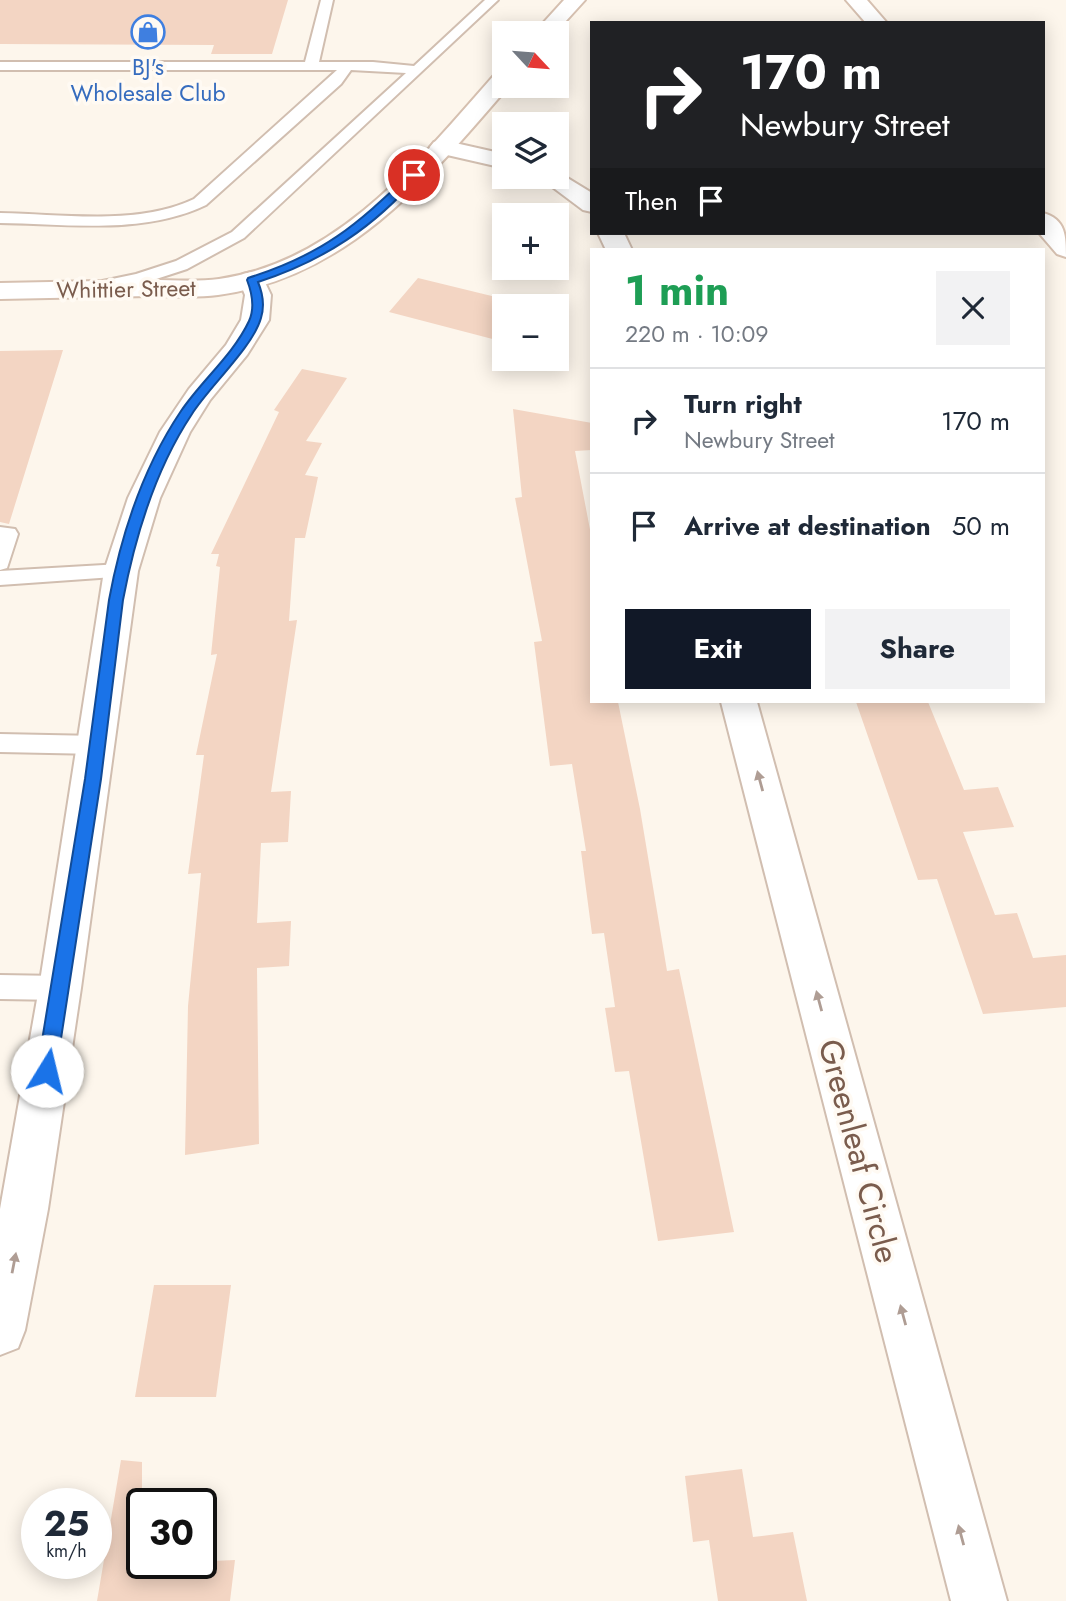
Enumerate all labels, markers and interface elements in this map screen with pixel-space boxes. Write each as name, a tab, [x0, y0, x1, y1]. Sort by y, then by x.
shop icon: BJ's Wholesale Club	[129, 13, 167, 51]
north arrow	[492, 21, 569, 98]
map controls	[492, 21, 569, 371]
text: 170 m	[740, 37, 882, 107]
icon: right	[625, 49, 716, 140]
place label: BJ's Wholesale Club	[70, 50, 226, 110]
text: Newbury Street	[740, 102, 950, 148]
button: layers	[492, 112, 569, 189]
pin	[384, 145, 444, 205]
icon: arrive	[395, 156, 433, 194]
text: Then	[625, 182, 678, 220]
icon: arrive	[692, 182, 730, 220]
button: +	[492, 203, 569, 280]
text: 1 min	[625, 260, 729, 321]
street label: Whittier Street	[56, 271, 196, 307]
button: close	[936, 271, 1010, 345]
button: −	[492, 294, 569, 371]
text: 220 m · 10:09	[625, 317, 769, 351]
text: Turn right	[684, 385, 802, 423]
icon: right	[625, 402, 663, 440]
text: 170 m	[941, 402, 1010, 440]
text: Newbury Street	[684, 423, 835, 457]
icon: arrive	[625, 507, 663, 545]
text: Arrive at destination	[684, 507, 931, 545]
text: 50 m	[952, 507, 1010, 545]
button: Exit	[625, 609, 811, 689]
button: Share	[825, 609, 1010, 689]
one-way arrow	[755, 770, 765, 791]
one-way arrow	[813, 989, 824, 1011]
position arrow	[10, 1034, 84, 1108]
street label: Greenleaf Circle	[807, 1034, 911, 1268]
one-way arrow	[9, 1252, 20, 1274]
one-way arrow	[897, 1304, 907, 1325]
speed limit sign: 30	[126, 1488, 217, 1579]
text: 25	[44, 1499, 89, 1549]
one-way arrow	[955, 1524, 966, 1546]
text: km/h	[46, 1538, 87, 1564]

